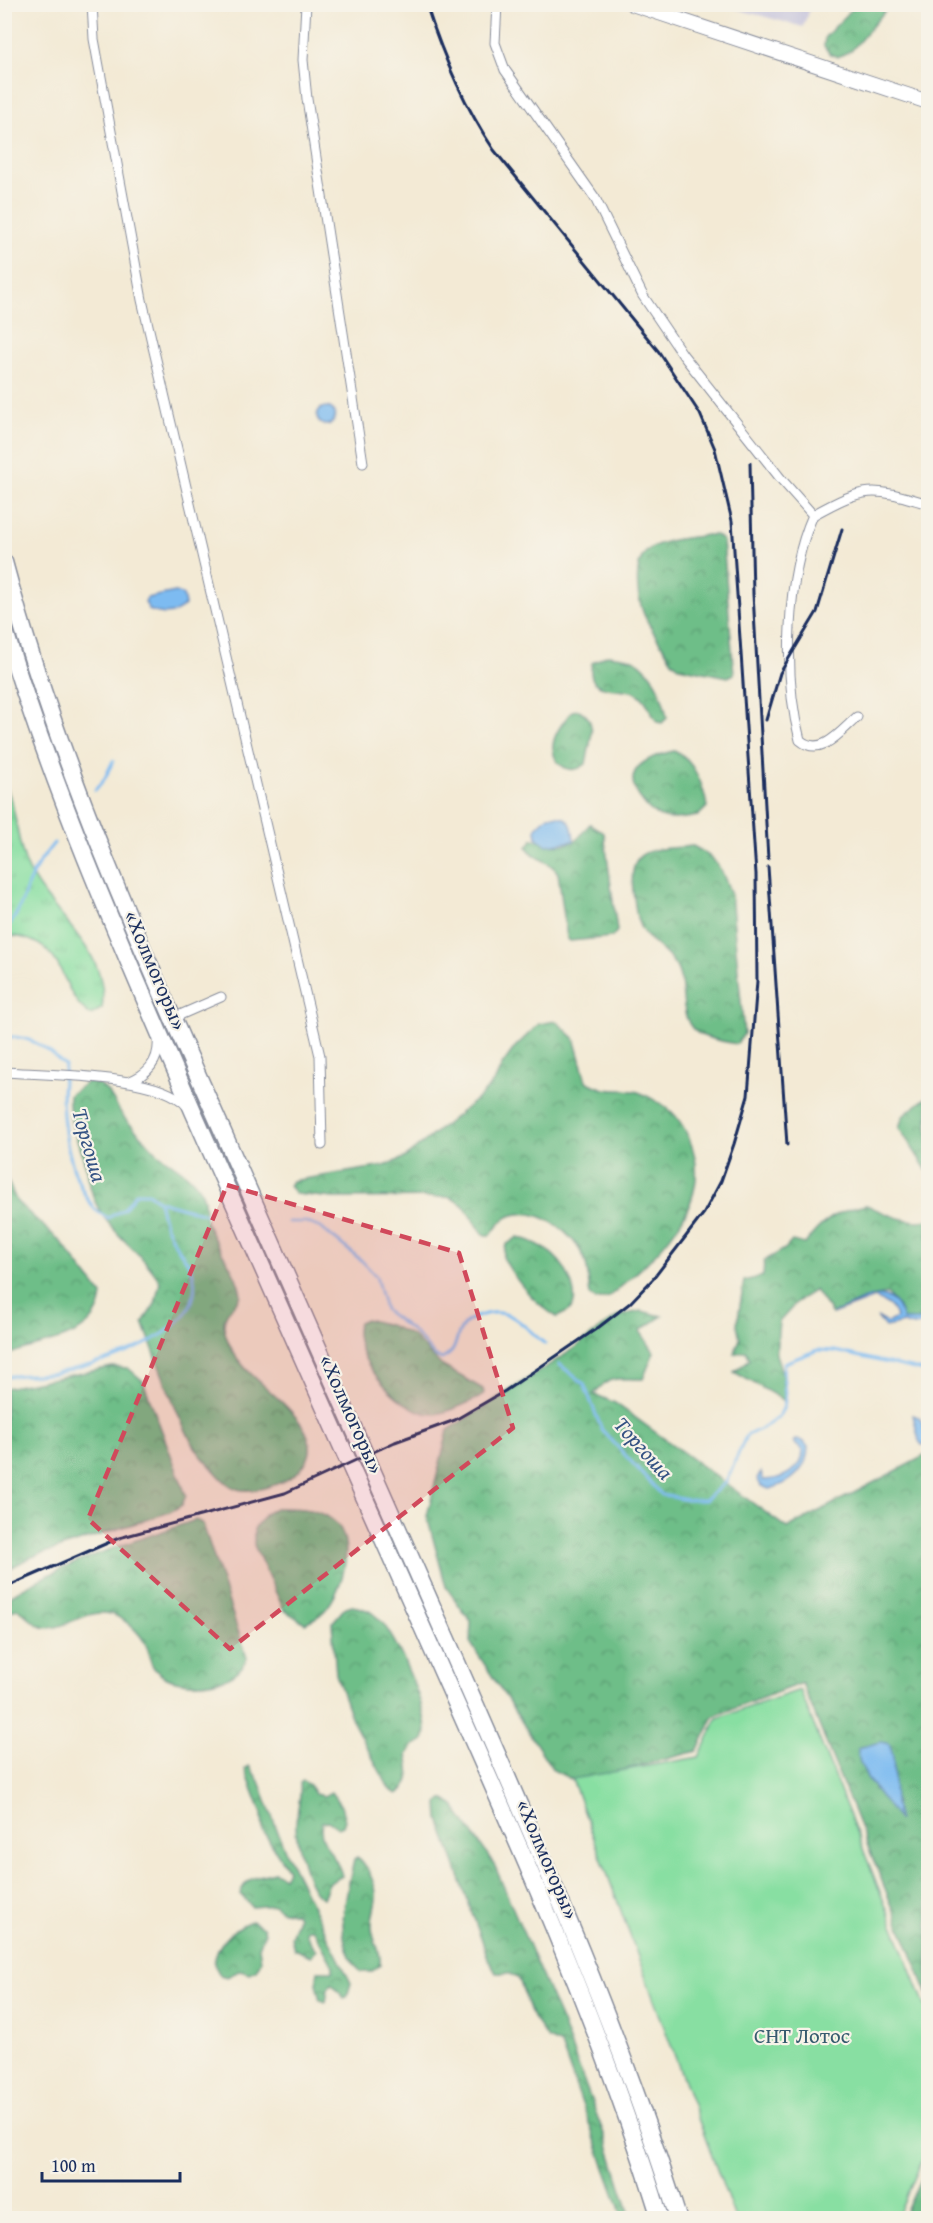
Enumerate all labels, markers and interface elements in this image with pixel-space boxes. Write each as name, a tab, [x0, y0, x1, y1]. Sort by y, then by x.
street label: «Холмогоры»	[117, 905, 195, 1035]
water label: Торгоша	[64, 1104, 116, 1186]
street label: «Холмогоры»	[312, 1349, 392, 1479]
water label: Торгоша	[607, 1409, 681, 1487]
street label: «Холмогоры»	[509, 1794, 587, 1924]
park label: СНТ Лотос	[754, 2020, 850, 2051]
scale bar	[42, 2145, 180, 2183]
text: 100 m	[51, 2152, 96, 2179]

